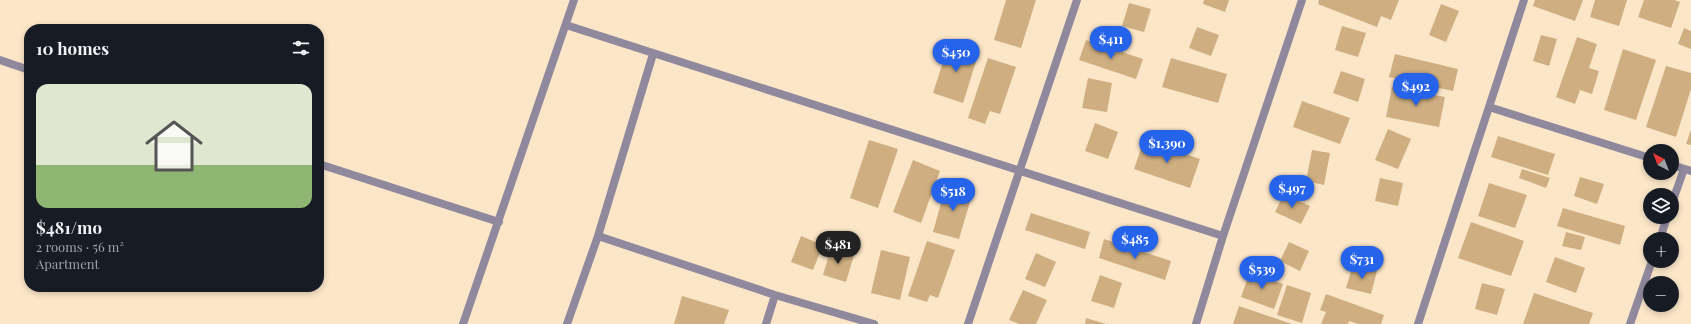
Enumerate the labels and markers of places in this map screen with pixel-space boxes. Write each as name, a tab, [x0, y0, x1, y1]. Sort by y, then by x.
pin: $411	[1087, 26, 1135, 60]
pin: $450	[932, 39, 980, 73]
pin: $492	[1392, 73, 1440, 107]
pin: $1,390	[1134, 130, 1200, 164]
pin: $497	[1268, 175, 1316, 209]
pin: $518	[929, 178, 977, 212]
pin: $485	[1111, 226, 1159, 260]
pin: $481	[814, 231, 862, 265]
pin: $731	[1338, 246, 1386, 280]
pin: $539	[1238, 256, 1286, 290]

